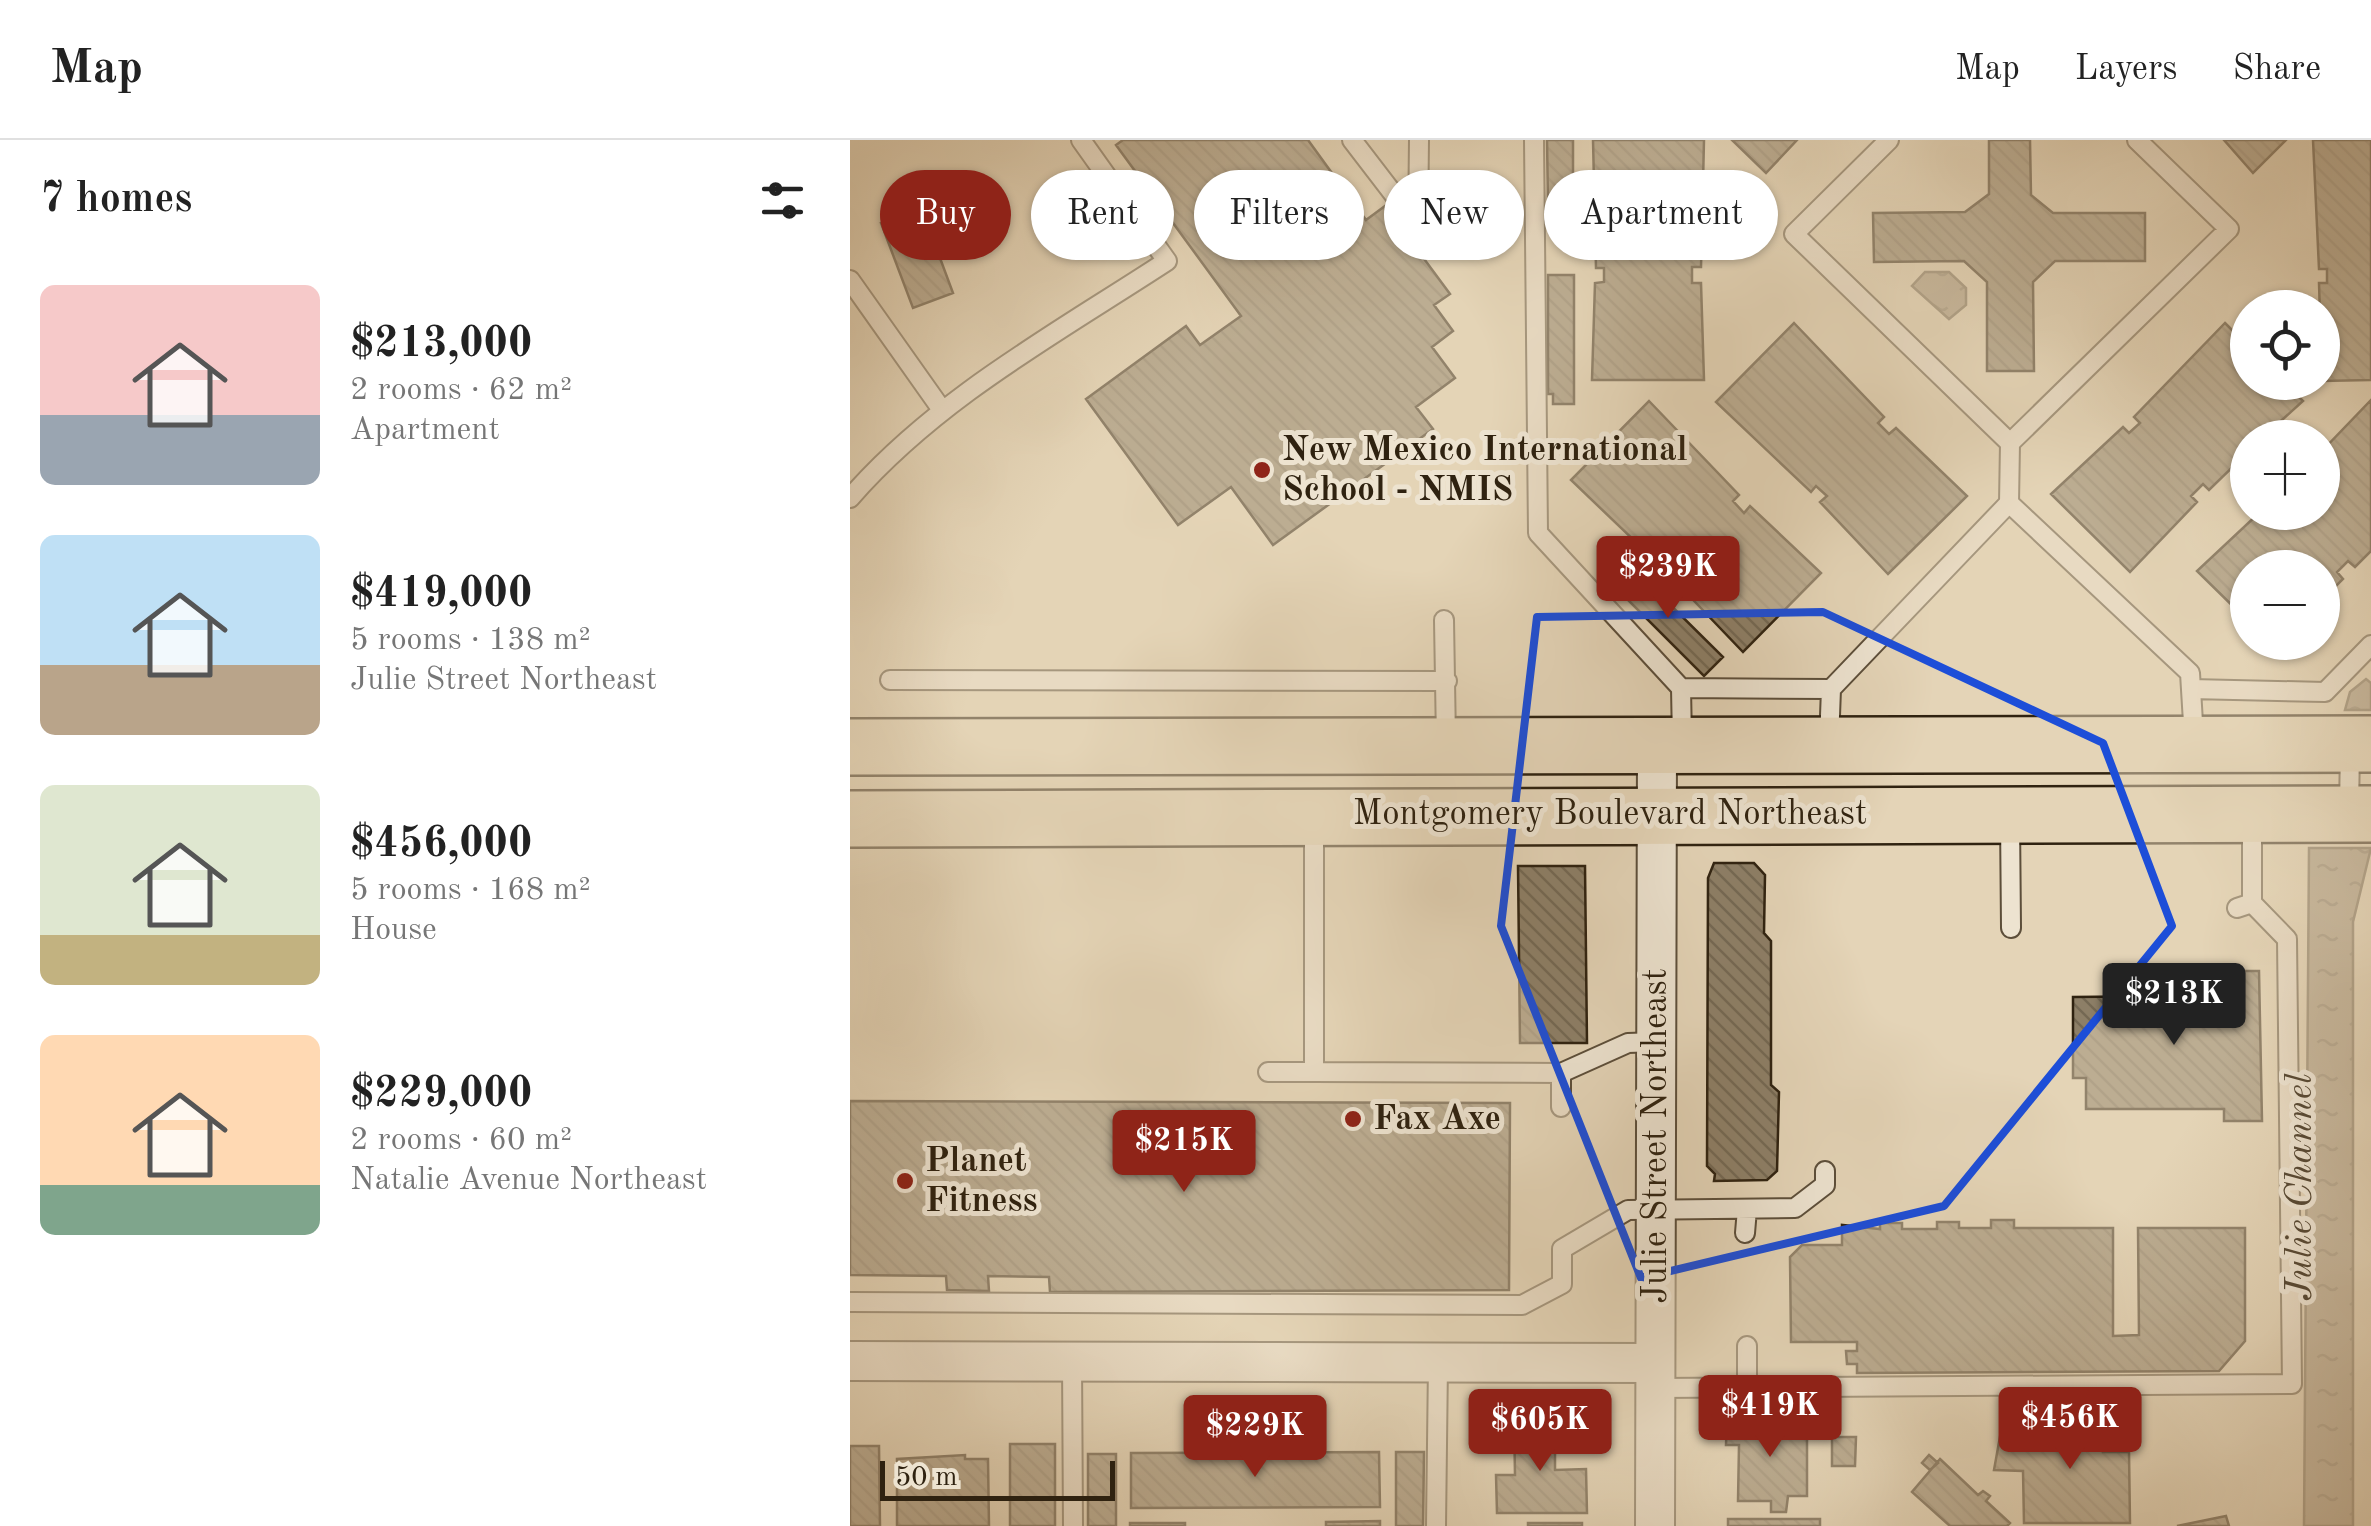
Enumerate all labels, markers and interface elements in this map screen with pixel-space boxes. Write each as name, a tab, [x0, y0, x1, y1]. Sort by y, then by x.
text: Map	[50, 45, 143, 93]
text: Map	[1955, 52, 2020, 87]
text: Layers	[2075, 52, 2178, 87]
text: Share	[2233, 52, 2321, 87]
chip: Buy	[880, 170, 1011, 260]
chip: Rent	[1031, 170, 1174, 260]
chip: Filters	[1194, 170, 1364, 260]
chip: New	[1384, 170, 1524, 260]
chip: Apartment	[1544, 170, 1778, 260]
icon: filters	[755, 173, 810, 228]
text: 7 homes	[40, 179, 192, 221]
map controls	[2230, 290, 2340, 660]
button: locate	[2230, 290, 2340, 400]
text: $213,000	[350, 324, 532, 366]
icon: home	[120, 325, 240, 445]
text: 2 rooms · 62 m²	[350, 375, 572, 407]
text: Apartment	[350, 415, 500, 447]
button: +	[2230, 420, 2340, 530]
place label: New Mexico International School - NMIS	[1282, 433, 1688, 508]
marker: New Mexico International School - NMIS	[1251, 459, 1273, 481]
pin: $239K	[1598, 536, 1738, 621]
button: −	[2230, 550, 2340, 660]
text: $239K	[1619, 552, 1717, 584]
text: $419,000	[350, 574, 532, 616]
icon: home	[120, 575, 240, 695]
text: 5 rooms · 138 m²	[350, 625, 591, 657]
text: Julie Street Northeast	[350, 665, 657, 697]
street label: Montgomery Boulevard Northeast	[1353, 797, 1867, 832]
text: $456,000	[350, 824, 532, 866]
icon: home	[120, 825, 240, 945]
text: 5 rooms · 168 m²	[350, 875, 591, 907]
text: House	[350, 915, 437, 947]
pin: $213K	[2104, 963, 2244, 1048]
street label: Julie Street Northeast	[1639, 968, 1674, 1304]
text: $213K	[2125, 979, 2223, 1011]
water label: Julie Channel	[2282, 1073, 2320, 1301]
text: $229,000	[350, 1074, 532, 1116]
icon: home	[120, 1075, 240, 1195]
place label: Fax Axe	[1373, 1102, 1501, 1137]
marker: Fax Axe	[1342, 1108, 1364, 1130]
pin: $215K	[1114, 1110, 1254, 1195]
text: 2 rooms · 60 m²	[350, 1125, 572, 1157]
text: $215K	[1135, 1126, 1233, 1158]
place label: Planet Fitness	[925, 1144, 1038, 1219]
text: Natalie Avenue Northeast	[350, 1165, 707, 1197]
marker: Planet Fitness	[894, 1170, 916, 1192]
pin: $419K	[1700, 1375, 1840, 1460]
pin: $456K	[2000, 1387, 2140, 1472]
pin: $605K	[1470, 1389, 1610, 1474]
text: $419K	[1721, 1391, 1819, 1423]
pin: $229K	[1185, 1395, 1325, 1480]
text: $456K	[2021, 1403, 2119, 1435]
text: $605K	[1491, 1405, 1589, 1437]
text: $229K	[1206, 1411, 1304, 1443]
scale bar	[880, 1456, 1115, 1500]
text: 50 m	[895, 1464, 958, 1492]

